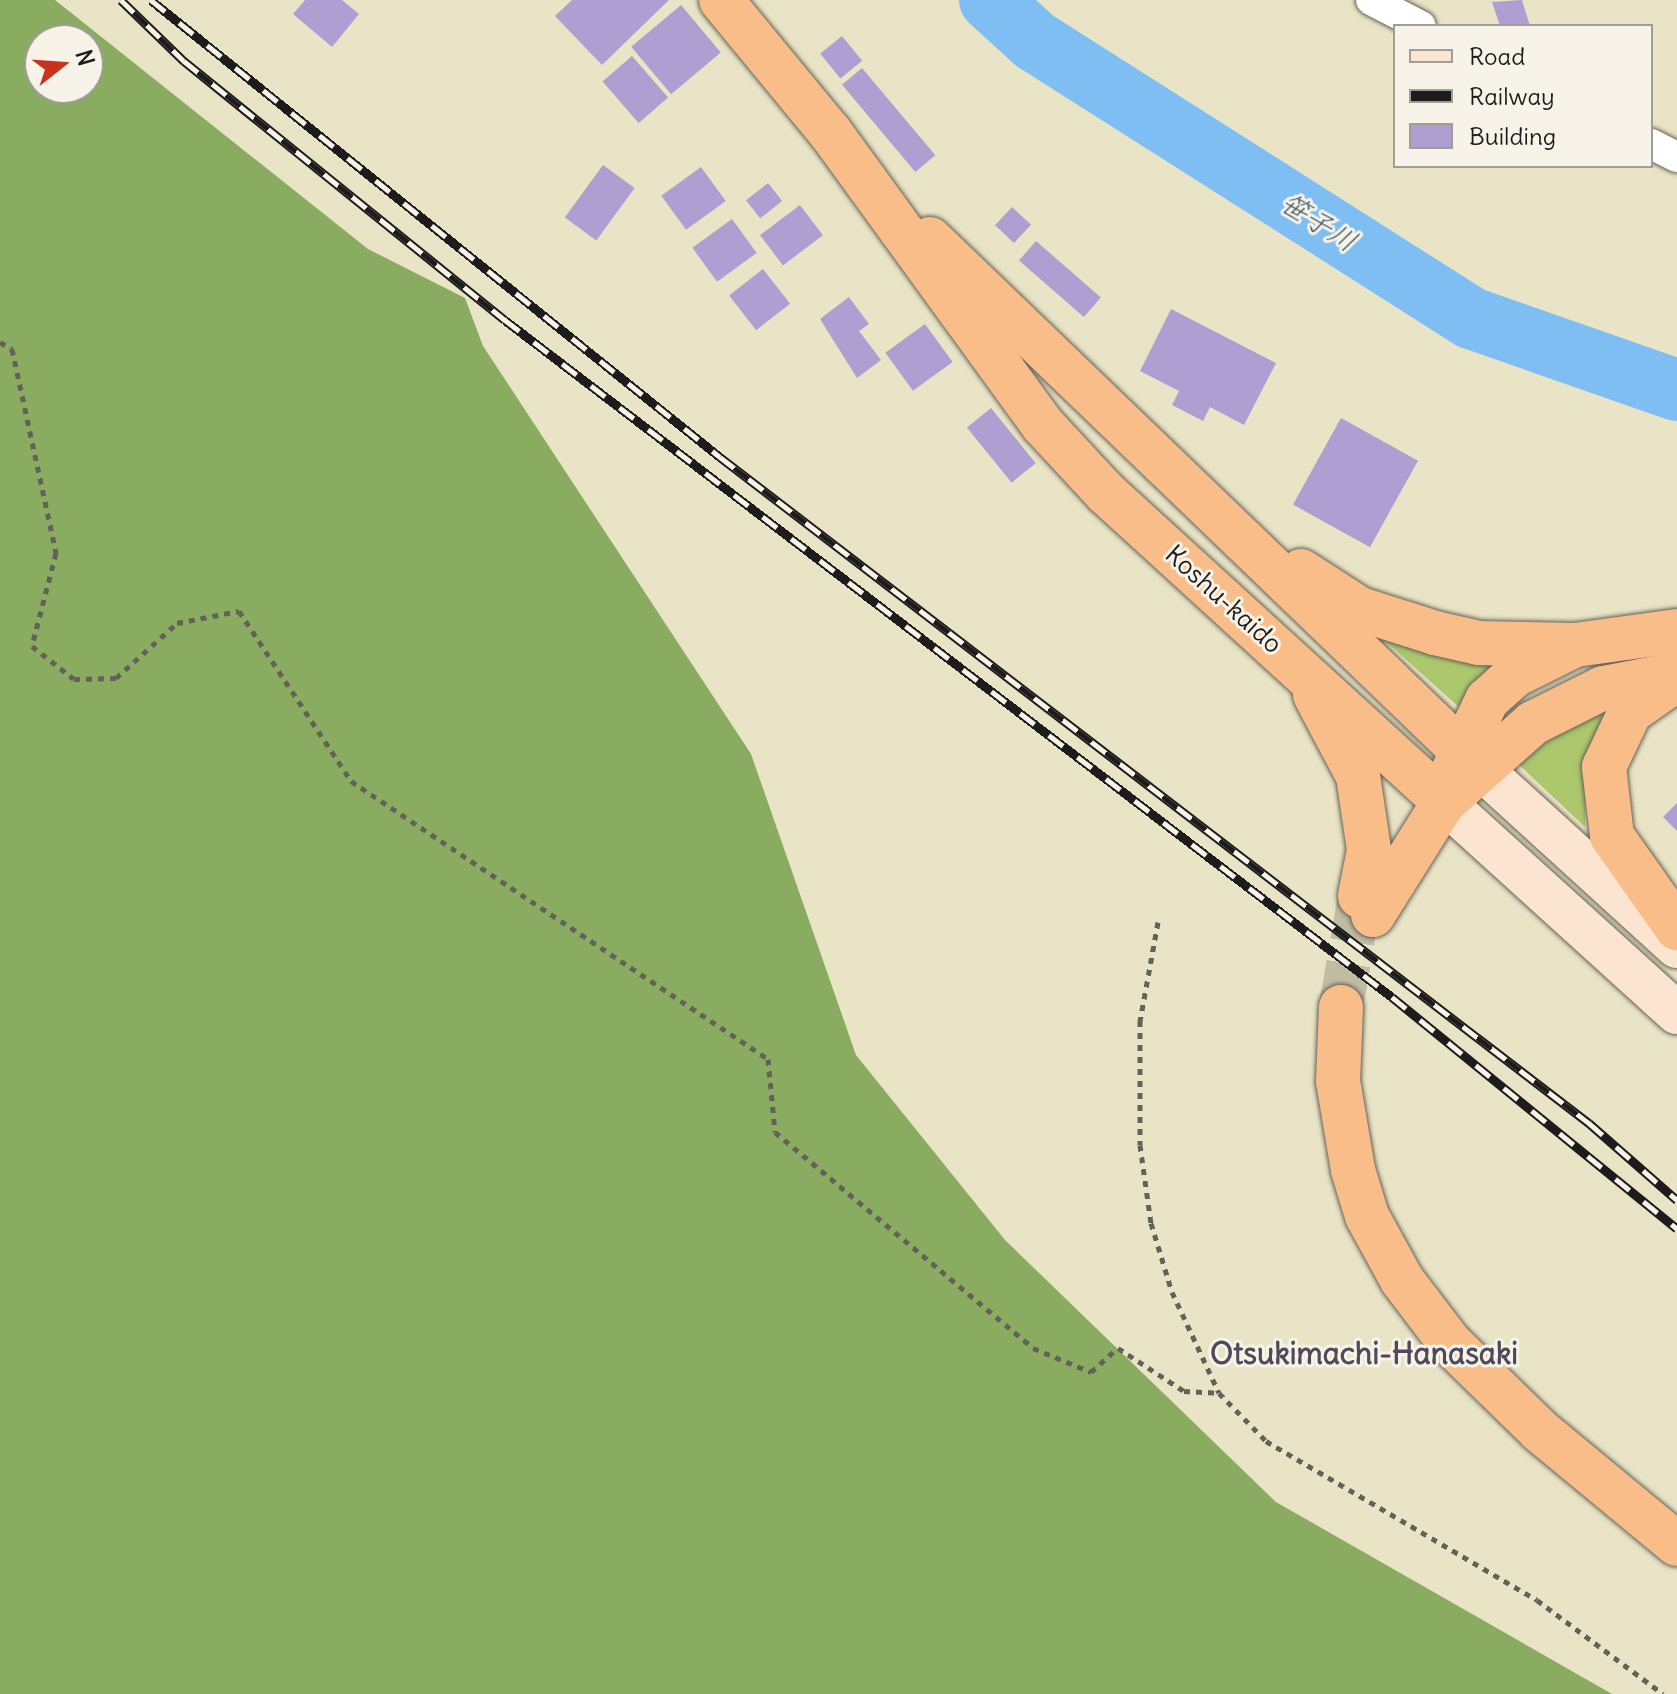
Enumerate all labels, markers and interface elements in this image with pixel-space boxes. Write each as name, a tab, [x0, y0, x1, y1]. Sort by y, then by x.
north arrow	[24, 24, 104, 104]
legend	[1393, 24, 1653, 168]
text: Road	[1469, 41, 1525, 71]
text: N	[69, 46, 101, 69]
text: Railway	[1469, 81, 1555, 111]
text: Building	[1469, 121, 1556, 151]
water label: 笹子川	[1274, 185, 1364, 259]
street label: Koshu-kaido	[1159, 538, 1289, 660]
district label: Otsukimachi-Hanasaki	[1210, 1335, 1518, 1371]

